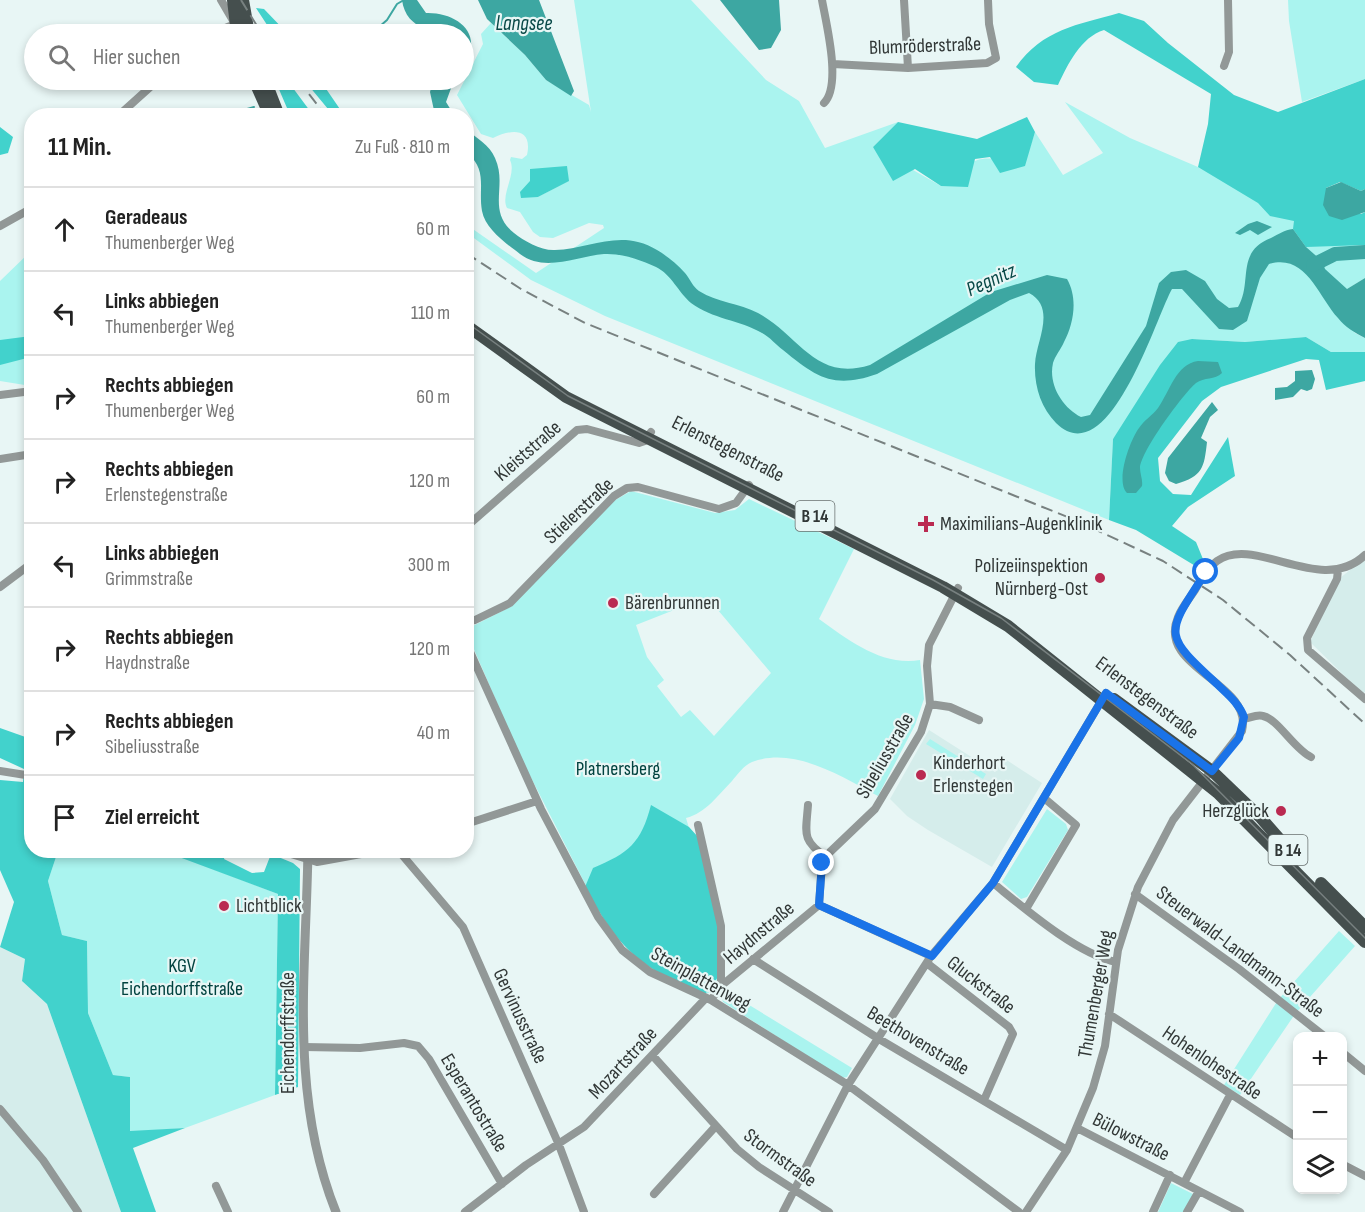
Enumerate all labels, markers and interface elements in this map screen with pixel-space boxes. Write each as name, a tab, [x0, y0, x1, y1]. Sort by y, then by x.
water label: Langsee	[496, 11, 552, 36]
search box	[24, 24, 474, 90]
street label: Blumröderstraße	[869, 32, 981, 60]
icon: search	[45, 41, 78, 74]
text: Hier suchen	[93, 44, 181, 71]
text: 11 Min.	[48, 132, 112, 163]
text: Zu Fuß · 810 m	[355, 135, 450, 159]
text: Geradeaus	[105, 204, 188, 231]
icon: ahead	[48, 213, 81, 246]
text: 60 m	[416, 217, 450, 241]
text: Thumenberger Weg	[105, 231, 234, 255]
water label: Pegnitz	[962, 258, 1020, 302]
text: Links abbiegen	[105, 288, 219, 315]
icon: left	[48, 297, 81, 330]
text: 110 m	[411, 301, 450, 325]
text: Thumenberger Weg	[105, 315, 234, 339]
text: Rechts abbiegen	[105, 372, 234, 399]
icon: right	[48, 381, 81, 414]
text: 60 m	[416, 385, 450, 409]
text: Thumenberger Weg	[105, 399, 234, 423]
street label: Erlenstegenstraße	[668, 410, 788, 488]
street label: Kleiststraße	[490, 416, 566, 486]
text: Rechts abbiegen	[105, 456, 234, 483]
icon: right	[48, 465, 81, 498]
text: 120 m	[410, 469, 450, 493]
street label: Stielerstraße	[539, 473, 619, 549]
text: Erlenstegenstraße	[105, 483, 228, 507]
road number: B 14	[796, 501, 834, 531]
place label: Maximilians-Augenklinik	[940, 512, 1103, 536]
marker: Maximilians-Augenklinik	[917, 515, 935, 533]
text: Links abbiegen	[105, 540, 219, 567]
icon: left	[48, 549, 81, 582]
text: 300 m	[408, 553, 450, 577]
place label: Polizeiinspektion Nürnberg-Ost	[975, 554, 1088, 601]
route start	[1192, 558, 1218, 584]
text: Grimmstraße	[105, 567, 193, 591]
marker: Polizeiinspektion Nürnberg-Ost	[1093, 571, 1107, 585]
place label: Bärenbrunnen	[625, 591, 720, 615]
marker: Bärenbrunnen	[606, 596, 620, 610]
text: Rechts abbiegen	[105, 624, 234, 651]
icon: right	[48, 633, 81, 666]
text: 120 m	[410, 637, 450, 661]
text: Haydnstraße	[105, 651, 190, 675]
street label: Erlenstegenstraße	[1091, 651, 1203, 745]
text: Rechts abbiegen	[105, 708, 234, 735]
street label: Sibeliusstraße	[851, 709, 919, 803]
icon: right	[48, 717, 81, 750]
text: 40 m	[417, 721, 450, 745]
text: Sibeliusstraße	[105, 735, 200, 759]
place label: Kinderhort Erlenstegen	[933, 751, 1013, 798]
park label: Platnersberg	[576, 757, 660, 781]
marker: Kinderhort Erlenstegen	[914, 768, 928, 782]
place label: Herzglück	[1202, 799, 1269, 823]
icon: arrive	[48, 801, 81, 834]
text: Ziel erreicht	[105, 804, 200, 831]
marker: Herzglück	[1274, 804, 1288, 818]
road number: B 14	[1268, 835, 1308, 865]
route end	[808, 849, 834, 875]
street label: Steuerwald-Landmann-Straße	[1151, 881, 1329, 1023]
place label: Lichtblick	[236, 894, 302, 918]
street label: Haydnstraße	[719, 896, 799, 970]
marker: Lichtblick	[217, 899, 231, 913]
street label: Thumenberger Weg	[1073, 928, 1119, 1060]
street label: Steinplattenweg	[647, 942, 755, 1016]
street label: Gluckstraße	[942, 951, 1020, 1019]
park label: KGV Eichendorffstraße	[121, 954, 243, 1001]
street label: Gervinusstraße	[488, 965, 552, 1067]
street label: Eichendorffstraße	[276, 972, 300, 1094]
street label: Beethovenstraße	[863, 1001, 973, 1081]
street label: Hohenlohestraße	[1158, 1021, 1266, 1105]
street label: Mozartstraße	[584, 1022, 662, 1104]
map controls	[1293, 1032, 1347, 1194]
button: +	[1293, 1032, 1347, 1086]
street label: Esperantostraße	[435, 1049, 513, 1157]
button: −	[1293, 1086, 1347, 1140]
street label: Bülowstraße	[1088, 1107, 1174, 1167]
street label: Stormstraße	[739, 1124, 821, 1192]
button: layers	[1293, 1140, 1347, 1194]

